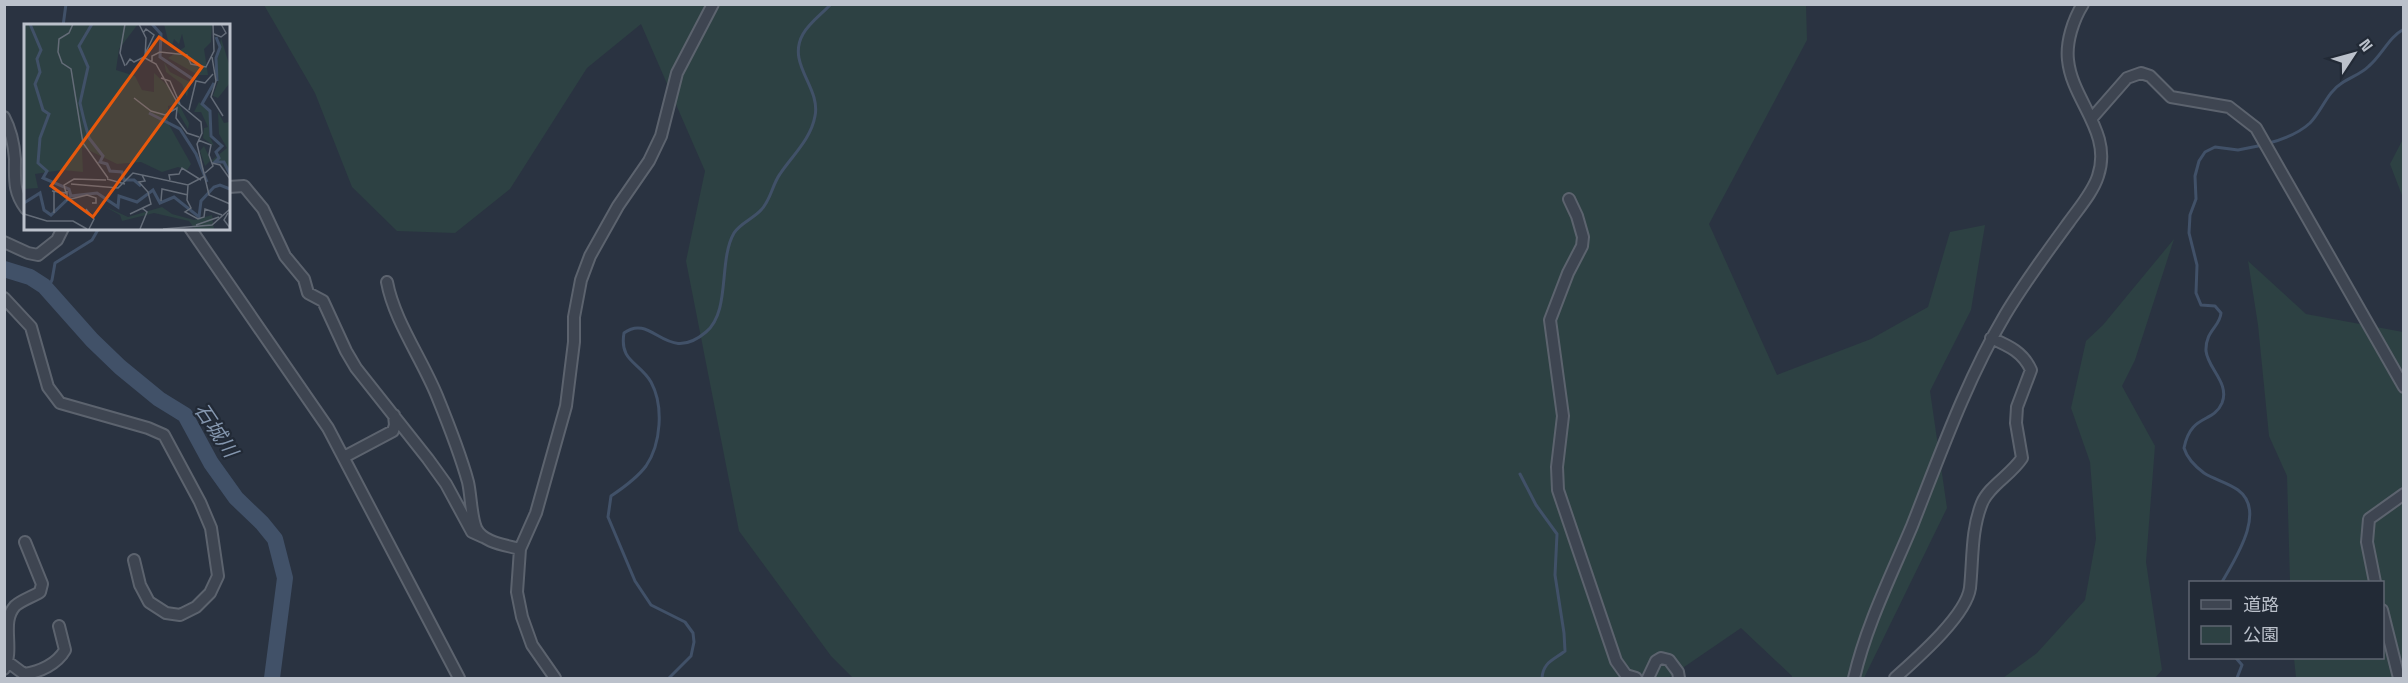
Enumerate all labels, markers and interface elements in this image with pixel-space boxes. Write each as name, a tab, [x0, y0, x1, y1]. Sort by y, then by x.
inset map	[24, 24, 230, 230]
north arrow	[2324, 24, 2384, 84]
text: N	[2354, 35, 2377, 56]
water label: 石城川	[188, 398, 245, 464]
legend	[2189, 581, 2384, 659]
text: 道路	[2243, 593, 2279, 616]
text: 公園	[2243, 623, 2279, 646]

